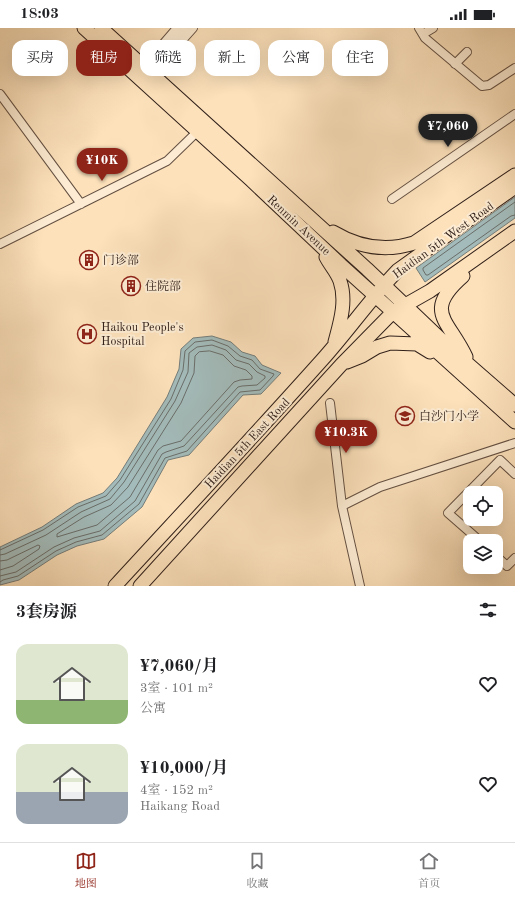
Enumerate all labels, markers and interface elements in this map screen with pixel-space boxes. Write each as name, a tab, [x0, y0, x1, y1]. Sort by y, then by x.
text: 18:03	[20, 7, 59, 22]
chip: 买房	[12, 40, 68, 76]
chip: 租房	[76, 40, 132, 76]
chip: 筛选	[140, 40, 196, 76]
chip: 新上	[204, 40, 260, 76]
chip: 公寓	[268, 40, 324, 76]
chip: 住宅	[332, 40, 388, 76]
pin: ¥7,060	[415, 114, 481, 148]
text: ¥7,060	[427, 120, 469, 133]
pin: ¥10K	[78, 148, 126, 182]
text: ¥10K	[86, 154, 118, 167]
street label: Renmin Avenue	[264, 194, 332, 258]
street label: Haidian 5th West Road	[390, 199, 496, 281]
building icon: 门诊部	[78, 249, 100, 271]
place label: 门诊部	[103, 253, 139, 267]
building icon: 住院部	[120, 275, 142, 297]
place label: 住院部	[145, 279, 181, 293]
place label: Haikou People's Hospital	[101, 322, 184, 348]
hospital icon: Haikou People's Hospital	[76, 323, 98, 345]
street label: Haidian 5th East Road	[202, 396, 293, 491]
school or university icon: 白沙门小学	[394, 405, 416, 427]
place label: 白沙门小学	[419, 409, 479, 423]
pin: ¥10.3K	[313, 420, 379, 454]
text: ¥10.3K	[324, 426, 368, 439]
map controls	[463, 486, 503, 574]
button: locate	[463, 486, 503, 526]
button: layers	[463, 534, 503, 574]
icon: filters	[477, 599, 499, 621]
text: 3套房源	[16, 604, 77, 621]
text: ¥7,060/月	[140, 658, 219, 675]
icon: home	[48, 660, 96, 708]
icon: heart	[477, 673, 499, 695]
text: 3室 · 101 m²	[140, 682, 213, 695]
text: 公寓	[140, 702, 166, 715]
icon: home	[48, 760, 96, 808]
text: ¥10,000/月	[140, 760, 229, 777]
icon: heart	[477, 773, 499, 795]
text: 4室 · 152 m²	[140, 784, 213, 797]
text: Haikang Road	[140, 800, 220, 813]
tab: 地图	[75, 850, 97, 892]
tab: 收藏	[246, 850, 268, 892]
tab: 首页	[418, 850, 440, 892]

